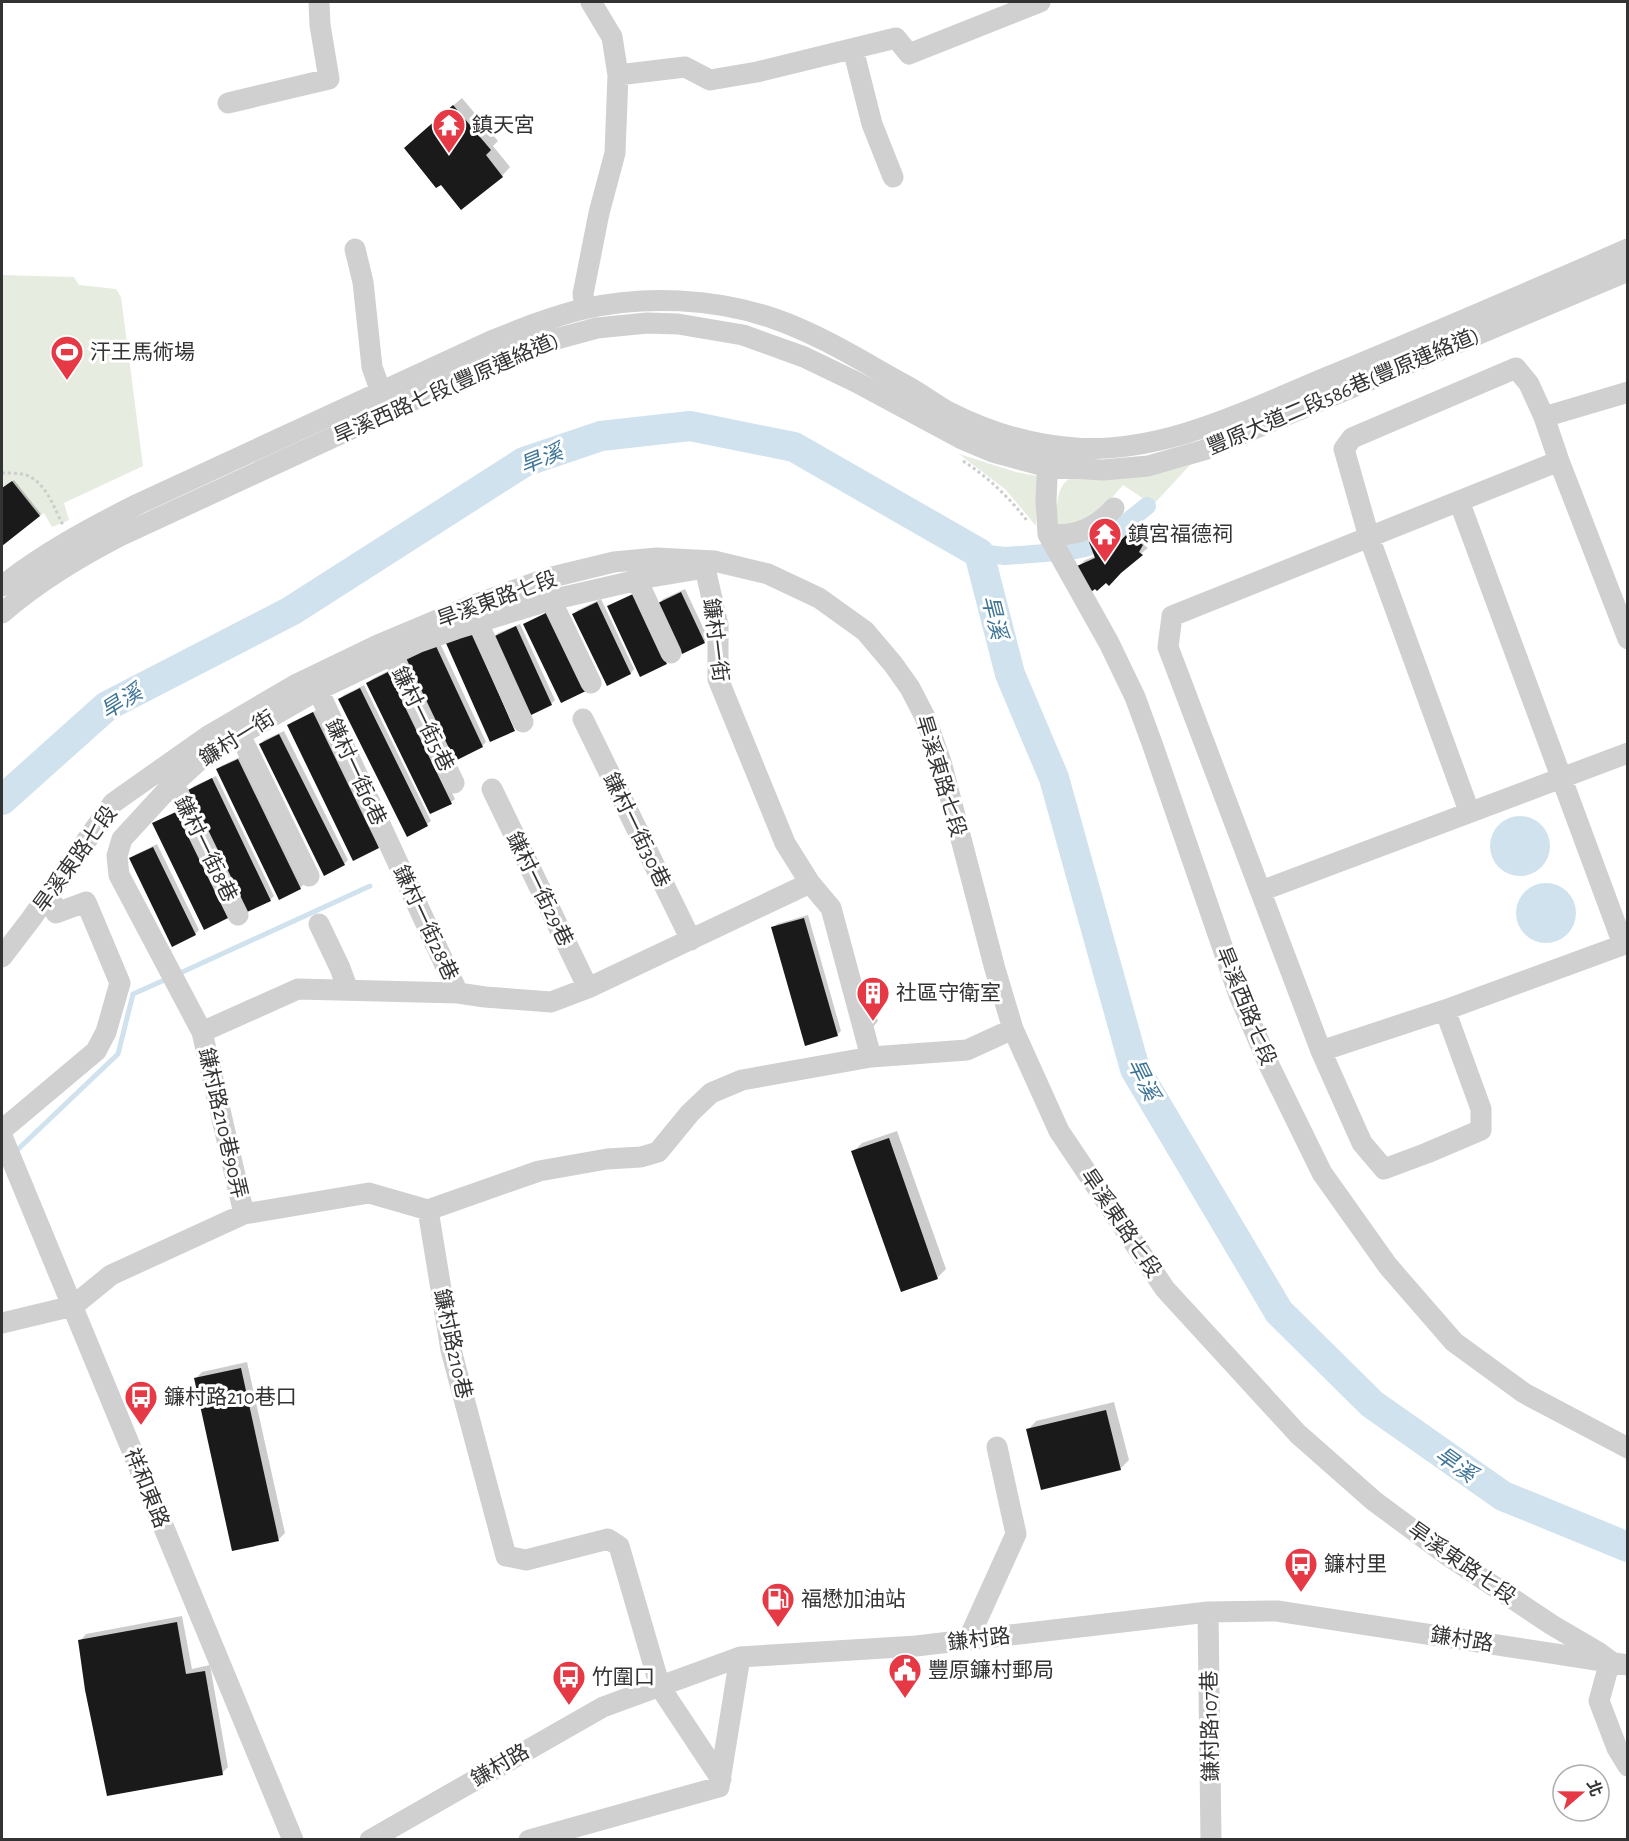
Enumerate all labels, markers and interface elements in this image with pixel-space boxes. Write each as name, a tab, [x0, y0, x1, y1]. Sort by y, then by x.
temple icon: 鎮天宮	[431, 107, 467, 154]
place label: 鎮天宮	[472, 114, 535, 136]
street label: 豐原大道二段586巷(豐原連絡道)	[1204, 324, 1482, 458]
street label: 旱溪西路七段(豐原連絡道)	[330, 328, 562, 448]
sports icon: 汗王馬術場	[49, 334, 85, 381]
place label: 汗王馬術場	[90, 341, 195, 363]
water label: 旱溪	[516, 438, 569, 477]
temple icon: 鎮宮福德祠	[1087, 516, 1123, 563]
place label: 鎮宮福德祠	[1128, 523, 1233, 545]
street label: 旱溪東路七段	[434, 567, 560, 631]
water label: 旱溪	[978, 593, 1012, 644]
street label: 鐮村一街	[700, 597, 732, 683]
street label: 鎌村一街5巷	[388, 663, 458, 775]
water label: 旱溪	[97, 678, 149, 723]
street label: 鐮村一街	[196, 706, 278, 770]
street label: 旱溪東路七段	[912, 713, 970, 839]
street label: 鎌村一街6巷	[322, 715, 390, 829]
street label: 鎌村一街30巷	[600, 769, 674, 891]
street label: 鎌村一街8巷	[171, 793, 241, 905]
street label: 旱溪東路七段	[29, 802, 121, 916]
street label: 鎌村一街29巷	[503, 828, 577, 950]
street label: 鎌村一街28巷	[390, 862, 462, 984]
street label: 旱溪西路七段	[1212, 943, 1280, 1069]
building icon: 社區守衛室	[855, 975, 891, 1022]
place label: 社區守衛室	[896, 981, 1001, 1004]
street label: 鎌村路210巷90弄	[195, 1046, 251, 1200]
water label: 旱溪	[1124, 1054, 1165, 1107]
street label: 旱溪東路七段	[1077, 1165, 1165, 1281]
street label: 鐮村路210巷	[431, 1287, 475, 1401]
bus stop icon: 鐮村路210巷口	[123, 1379, 159, 1426]
place label: 鐮村路210巷口	[164, 1386, 297, 1408]
water label: 旱溪	[1431, 1442, 1483, 1488]
street label: 祥和東路	[121, 1445, 173, 1531]
street label: 旱溪東路七段	[1404, 1518, 1520, 1608]
bus stop icon: 鐮村里	[1283, 1546, 1319, 1593]
place label: 鐮村里	[1324, 1553, 1387, 1575]
fuel station icon: 福懋加油站	[760, 1581, 796, 1628]
place label: 福懋加油站	[801, 1588, 906, 1610]
street label: 鎌村路	[1429, 1623, 1495, 1655]
street label: 鎌村路	[946, 1624, 1012, 1654]
public building icon: 豐原鐮村郵局	[887, 1652, 923, 1699]
bus stop icon: 竹圍口	[551, 1659, 587, 1706]
place label: 豐原鐮村郵局	[928, 1659, 1054, 1681]
place label: 竹圍口	[592, 1666, 655, 1688]
street label: 鎌村路107巷	[1198, 1670, 1222, 1782]
street label: 鎌村路	[467, 1740, 533, 1790]
north arrow	[1551, 1763, 1611, 1823]
text: 北	[1584, 1778, 1605, 1798]

